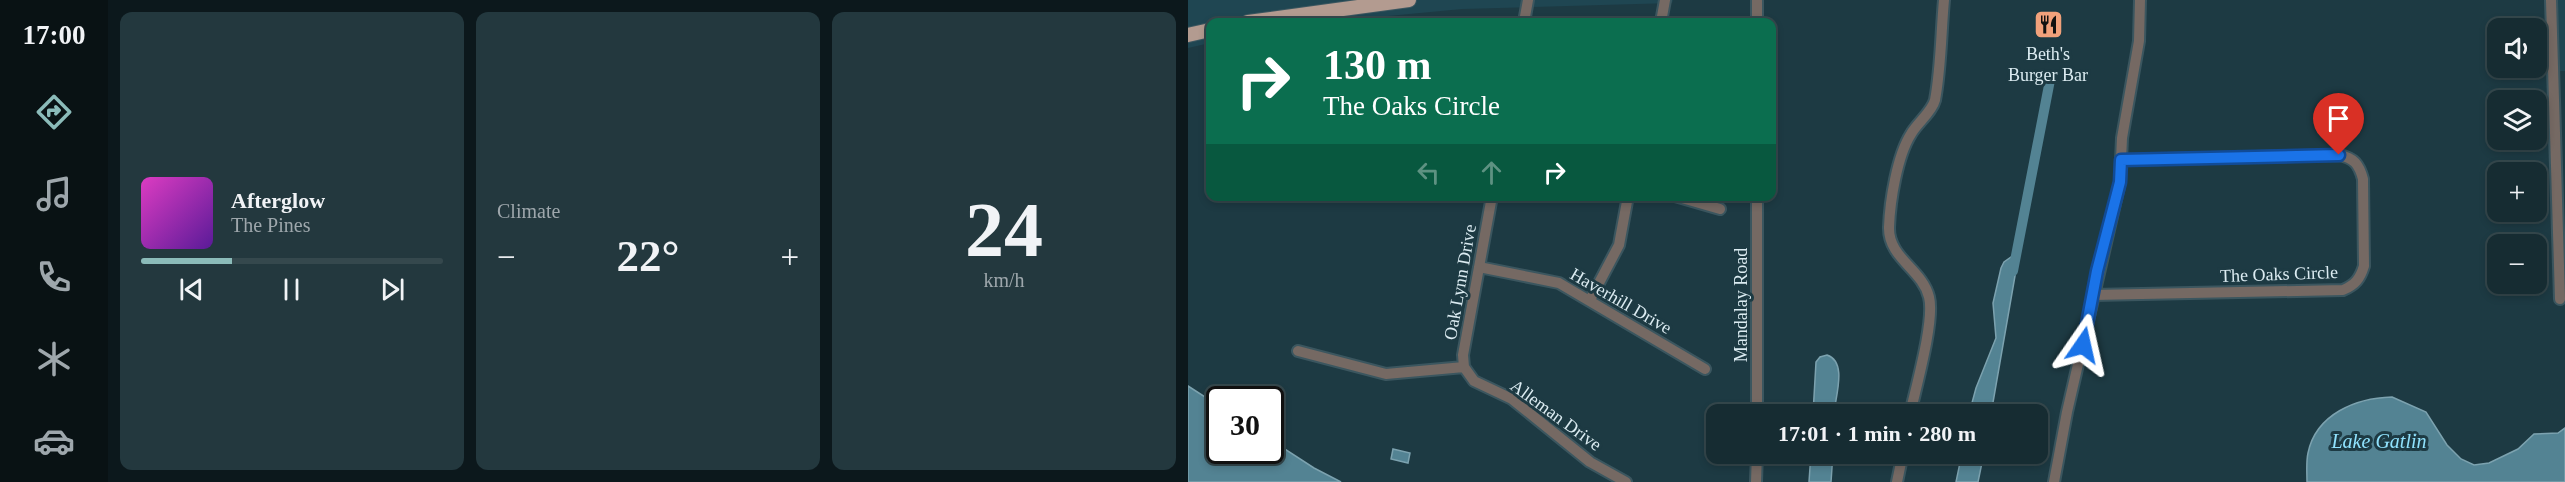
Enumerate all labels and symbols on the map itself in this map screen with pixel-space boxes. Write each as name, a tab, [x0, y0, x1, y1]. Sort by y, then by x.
restaurant icon: Beth's Burger Bar	[2032, 9, 2064, 41]
place label: Beth's Burger Bar	[2008, 44, 2088, 85]
pin	[2313, 93, 2364, 155]
street label: Oak Lynn Drive	[1440, 223, 1480, 341]
street label: Mandalay Road	[1731, 248, 1751, 362]
street label: The Oaks Circle	[2220, 262, 2338, 286]
street label: Haverhill Drive	[1567, 264, 1675, 338]
position arrow	[2051, 313, 2115, 377]
street label: Alleman Drive	[1507, 375, 1605, 455]
speed limit sign: 30	[1206, 386, 1284, 464]
water label: Lake Gatlin	[2331, 430, 2427, 452]

